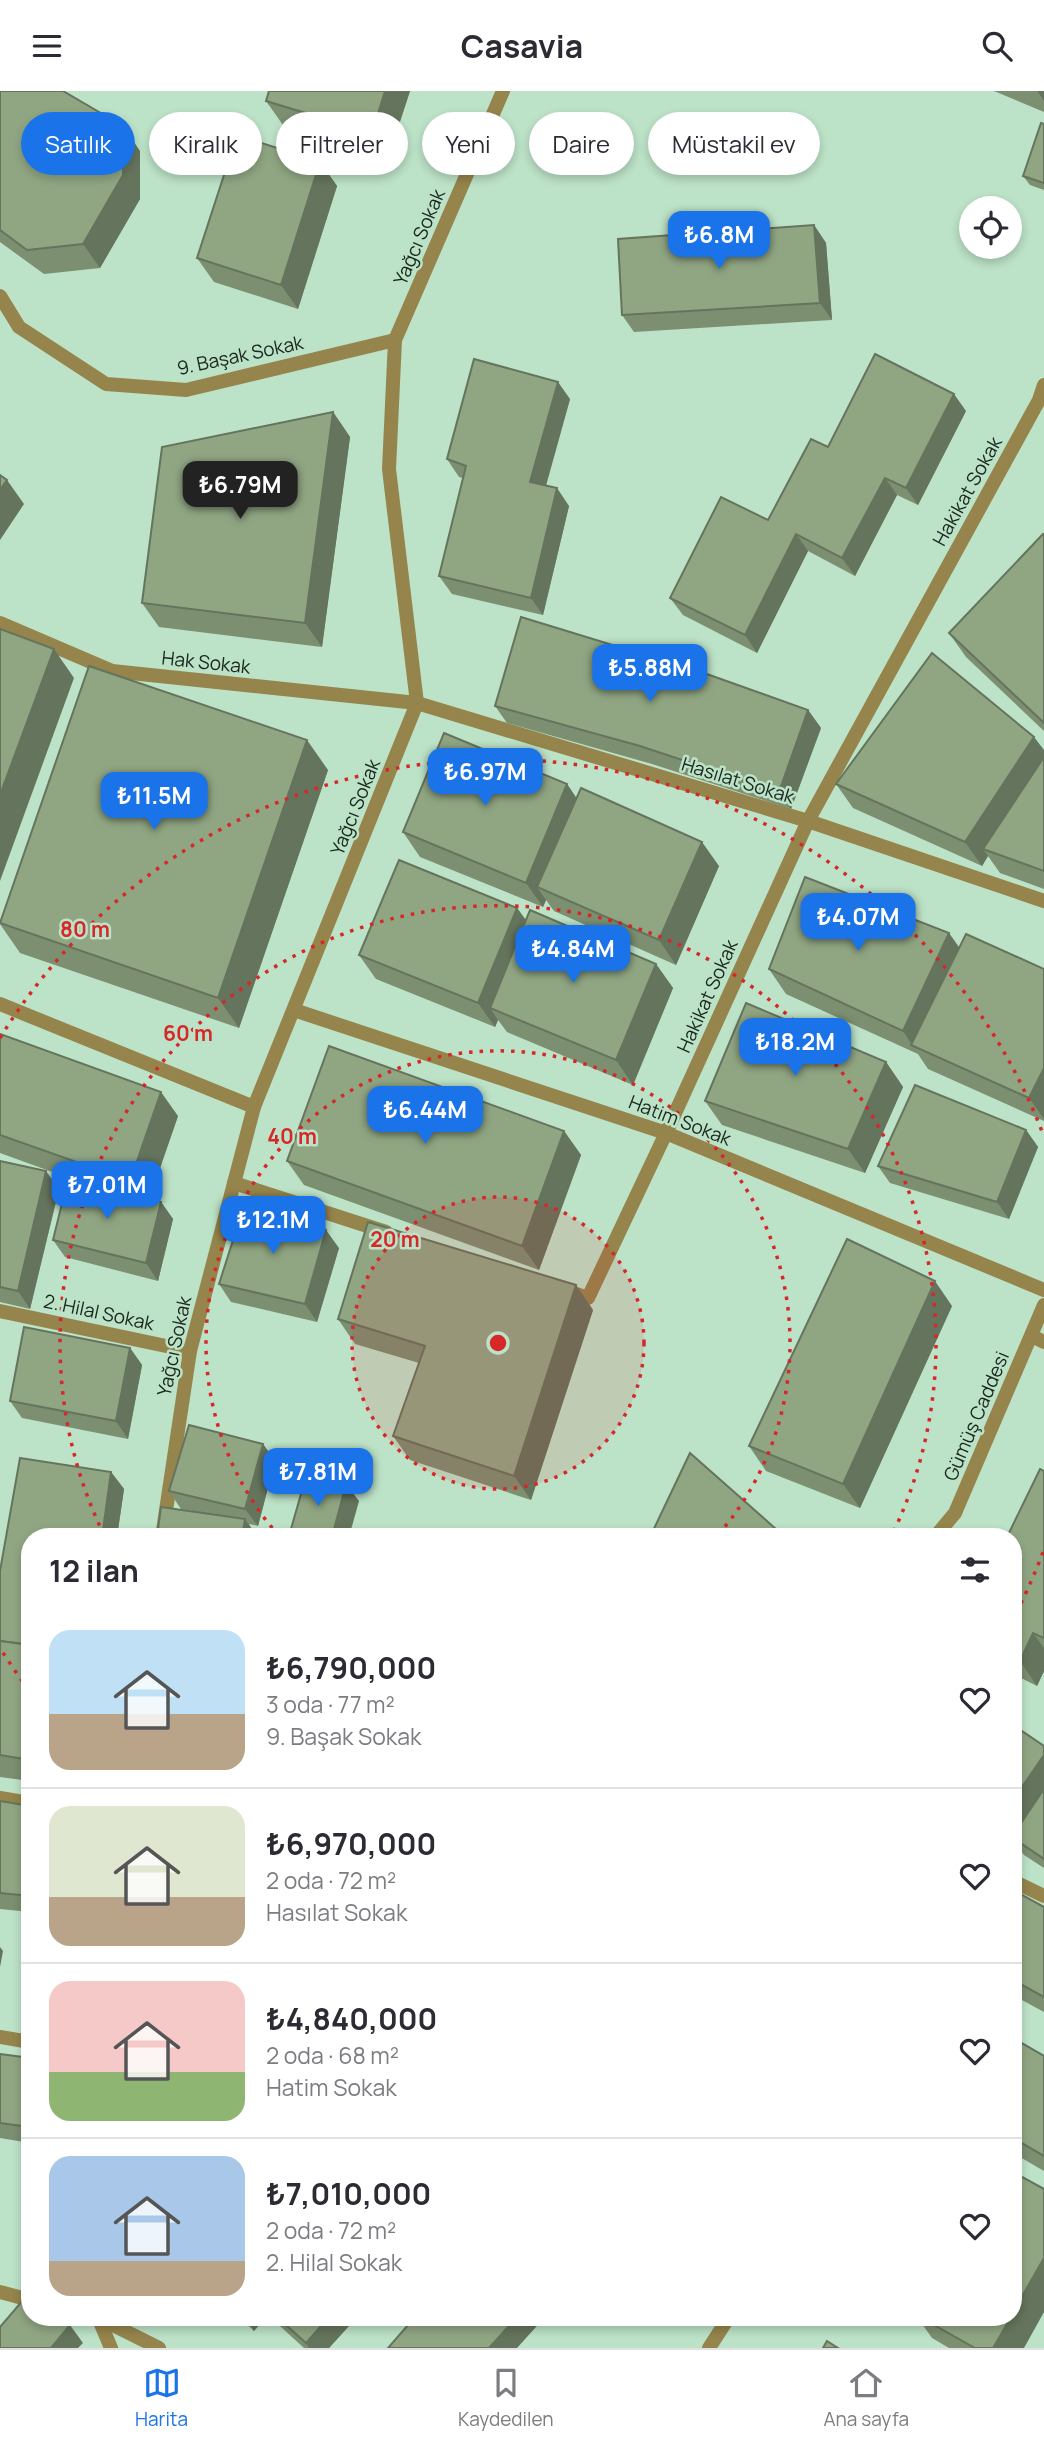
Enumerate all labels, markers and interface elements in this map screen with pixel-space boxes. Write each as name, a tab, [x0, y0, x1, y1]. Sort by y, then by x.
text: Casavia	[461, 24, 583, 68]
icon: menu	[28, 27, 66, 65]
icon: search	[978, 27, 1016, 65]
chip: Satılık	[21, 112, 135, 175]
chip: Kiralık	[149, 112, 262, 175]
chip: Filtreler	[276, 112, 408, 175]
chip: Yeni	[422, 112, 515, 175]
chip: Daire	[529, 112, 634, 175]
chip: Müstakil ev	[648, 112, 820, 175]
street label: Yağcı Sokak	[387, 185, 451, 289]
map controls	[959, 196, 1022, 259]
button: locate	[959, 196, 1022, 259]
pin: ₺6.8M	[670, 211, 768, 271]
text: ₺6.8M	[684, 218, 754, 250]
street label: 9. Başak Sokak	[175, 329, 306, 381]
street label: Hakikat Sokak	[926, 431, 1008, 550]
pin: ₺6.79M	[183, 461, 297, 521]
text: ₺6.79M	[199, 468, 281, 500]
street label: Hak Sokak	[160, 644, 252, 680]
pin: ₺5.88M	[593, 645, 707, 704]
text: ₺5.88M	[608, 651, 692, 683]
pin: ₺6.97M	[428, 749, 542, 808]
street label: Hasılat Sokak	[678, 751, 798, 810]
street label: Yağcı Sokak	[324, 754, 386, 859]
text: ₺6.97M	[444, 755, 526, 787]
pin: ₺11.5M	[97, 773, 211, 832]
text: ₺11.5M	[117, 779, 191, 811]
pin: ₺4.07M	[801, 893, 915, 953]
text: ₺4.07M	[817, 900, 899, 932]
text: 80 m	[60, 915, 110, 943]
pin: ₺4.84M	[516, 925, 630, 985]
text: ₺4.84M	[531, 932, 615, 964]
street label: Hakikat Sokak	[670, 935, 744, 1057]
text: 60 m	[163, 1019, 213, 1047]
pin: ₺18.2M	[738, 1019, 852, 1078]
text: ₺18.2M	[755, 1025, 835, 1057]
pin: ₺6.44M	[368, 1087, 482, 1146]
street label: Hatim Sokak	[625, 1089, 736, 1152]
text: ₺6.44M	[383, 1093, 467, 1125]
text: 40 m	[267, 1122, 317, 1150]
pin: ₺7.01M	[50, 1161, 164, 1221]
text: ₺7.01M	[68, 1168, 146, 1200]
pin: ₺12.1M	[216, 1197, 330, 1256]
text: ₺12.1M	[237, 1203, 309, 1235]
text: 20 m	[370, 1225, 420, 1253]
street label: 2. Hilal Sokak	[41, 1288, 157, 1337]
street label: Yağcı Sokak	[151, 1293, 197, 1398]
centre of rings	[486, 1331, 510, 1355]
street label: Gümüş Caddesi	[937, 1347, 1015, 1485]
pin: ₺7.81M	[261, 1449, 375, 1508]
text: ₺7.81M	[279, 1455, 357, 1487]
text: 12 ilan	[49, 1550, 139, 1591]
icon: filters	[956, 1551, 994, 1589]
text: ₺6,790,000	[266, 1647, 436, 1688]
icon: home	[105, 1658, 189, 1742]
icon: heart	[956, 1681, 994, 1719]
text: 3 oda · 77 m²	[266, 1688, 395, 1720]
text: 9. Başak Sokak	[266, 1720, 421, 1752]
text: ₺6,970,000	[266, 1823, 436, 1864]
icon: home	[105, 1834, 189, 1918]
icon: heart	[956, 1857, 994, 1895]
text: 2 oda · 72 m²	[266, 1864, 396, 1896]
text: Hasılat Sokak	[266, 1896, 407, 1928]
text: ₺4,840,000	[266, 1998, 437, 2039]
icon: home	[105, 2009, 189, 2093]
icon: heart	[956, 2032, 994, 2070]
text: 2 oda · 68 m²	[266, 2039, 399, 2071]
text: Hatim Sokak	[266, 2071, 397, 2103]
text: ₺7,010,000	[266, 2173, 431, 2214]
icon: home	[105, 2184, 189, 2268]
icon: heart	[956, 2207, 994, 2245]
text: 2 oda · 72 m²	[266, 2214, 396, 2246]
text: 2. Hilal Sokak	[266, 2246, 402, 2278]
tab: Harita	[135, 2364, 188, 2432]
tab: Kaydedilen	[458, 2364, 554, 2432]
tab: Ana sayfa	[824, 2364, 909, 2432]

